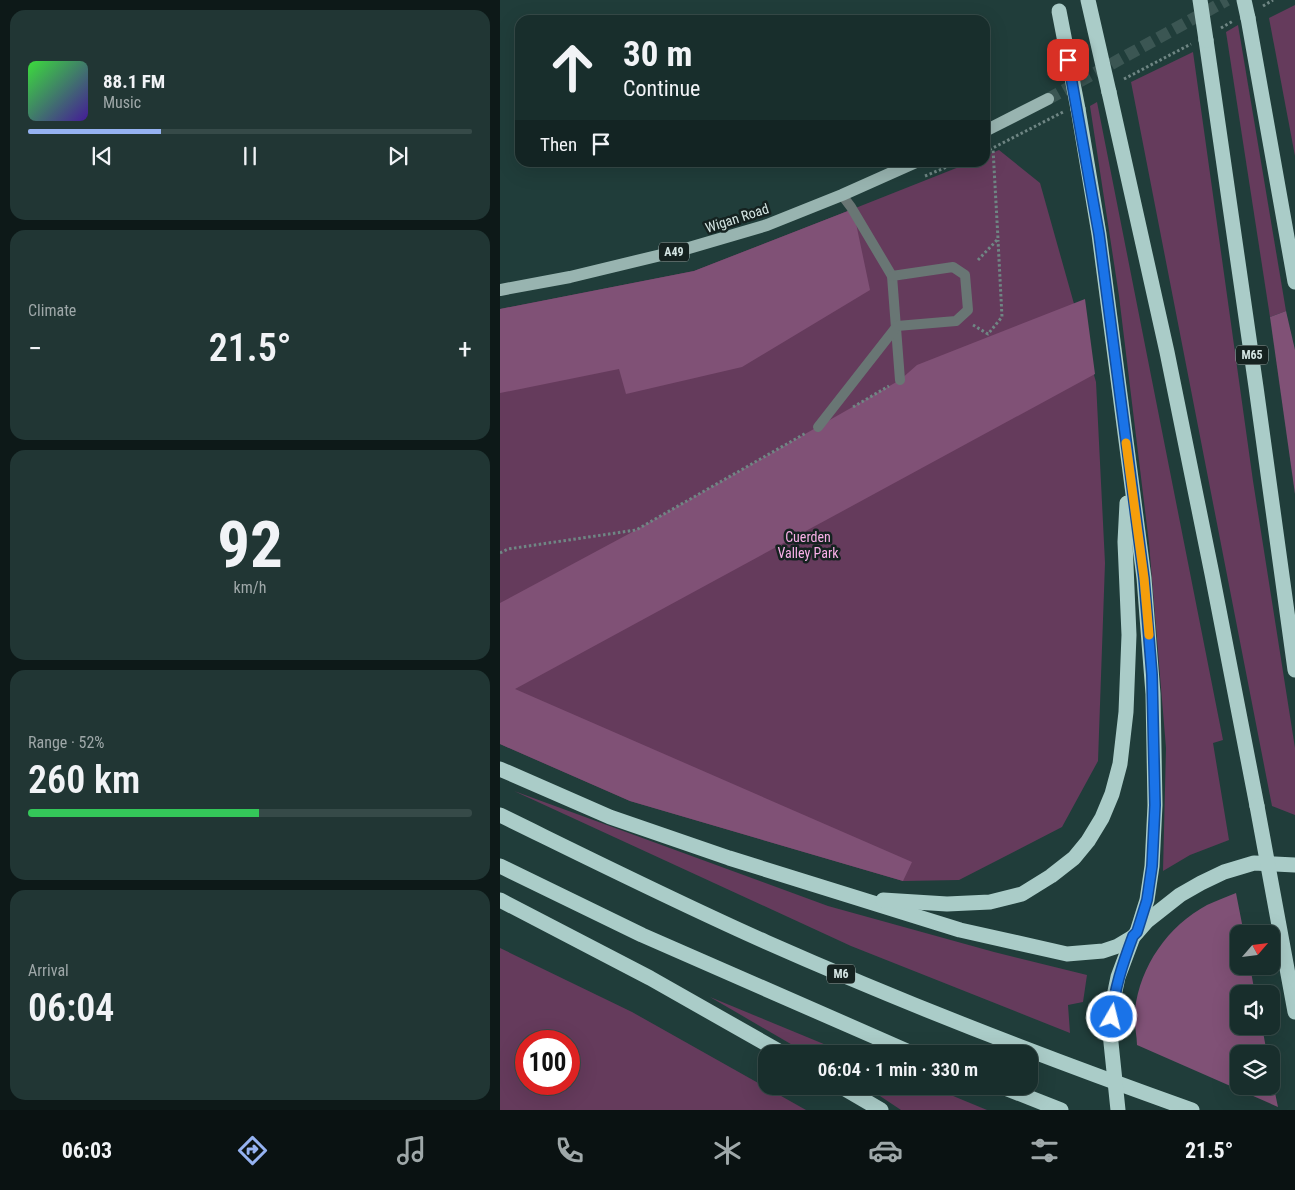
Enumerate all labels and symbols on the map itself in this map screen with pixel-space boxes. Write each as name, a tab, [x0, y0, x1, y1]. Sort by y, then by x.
pin	[1047, 39, 1089, 81]
street label: Wigan Road	[703, 200, 771, 236]
road number: A49	[659, 242, 689, 262]
road number: M65	[1236, 346, 1268, 364]
park label: Cuerden Valley Park	[777, 529, 839, 561]
north arrow	[1230, 925, 1280, 975]
road number: M6	[827, 964, 855, 984]
position arrow	[1085, 990, 1137, 1042]
speed limit sign: 100	[515, 1030, 580, 1095]

